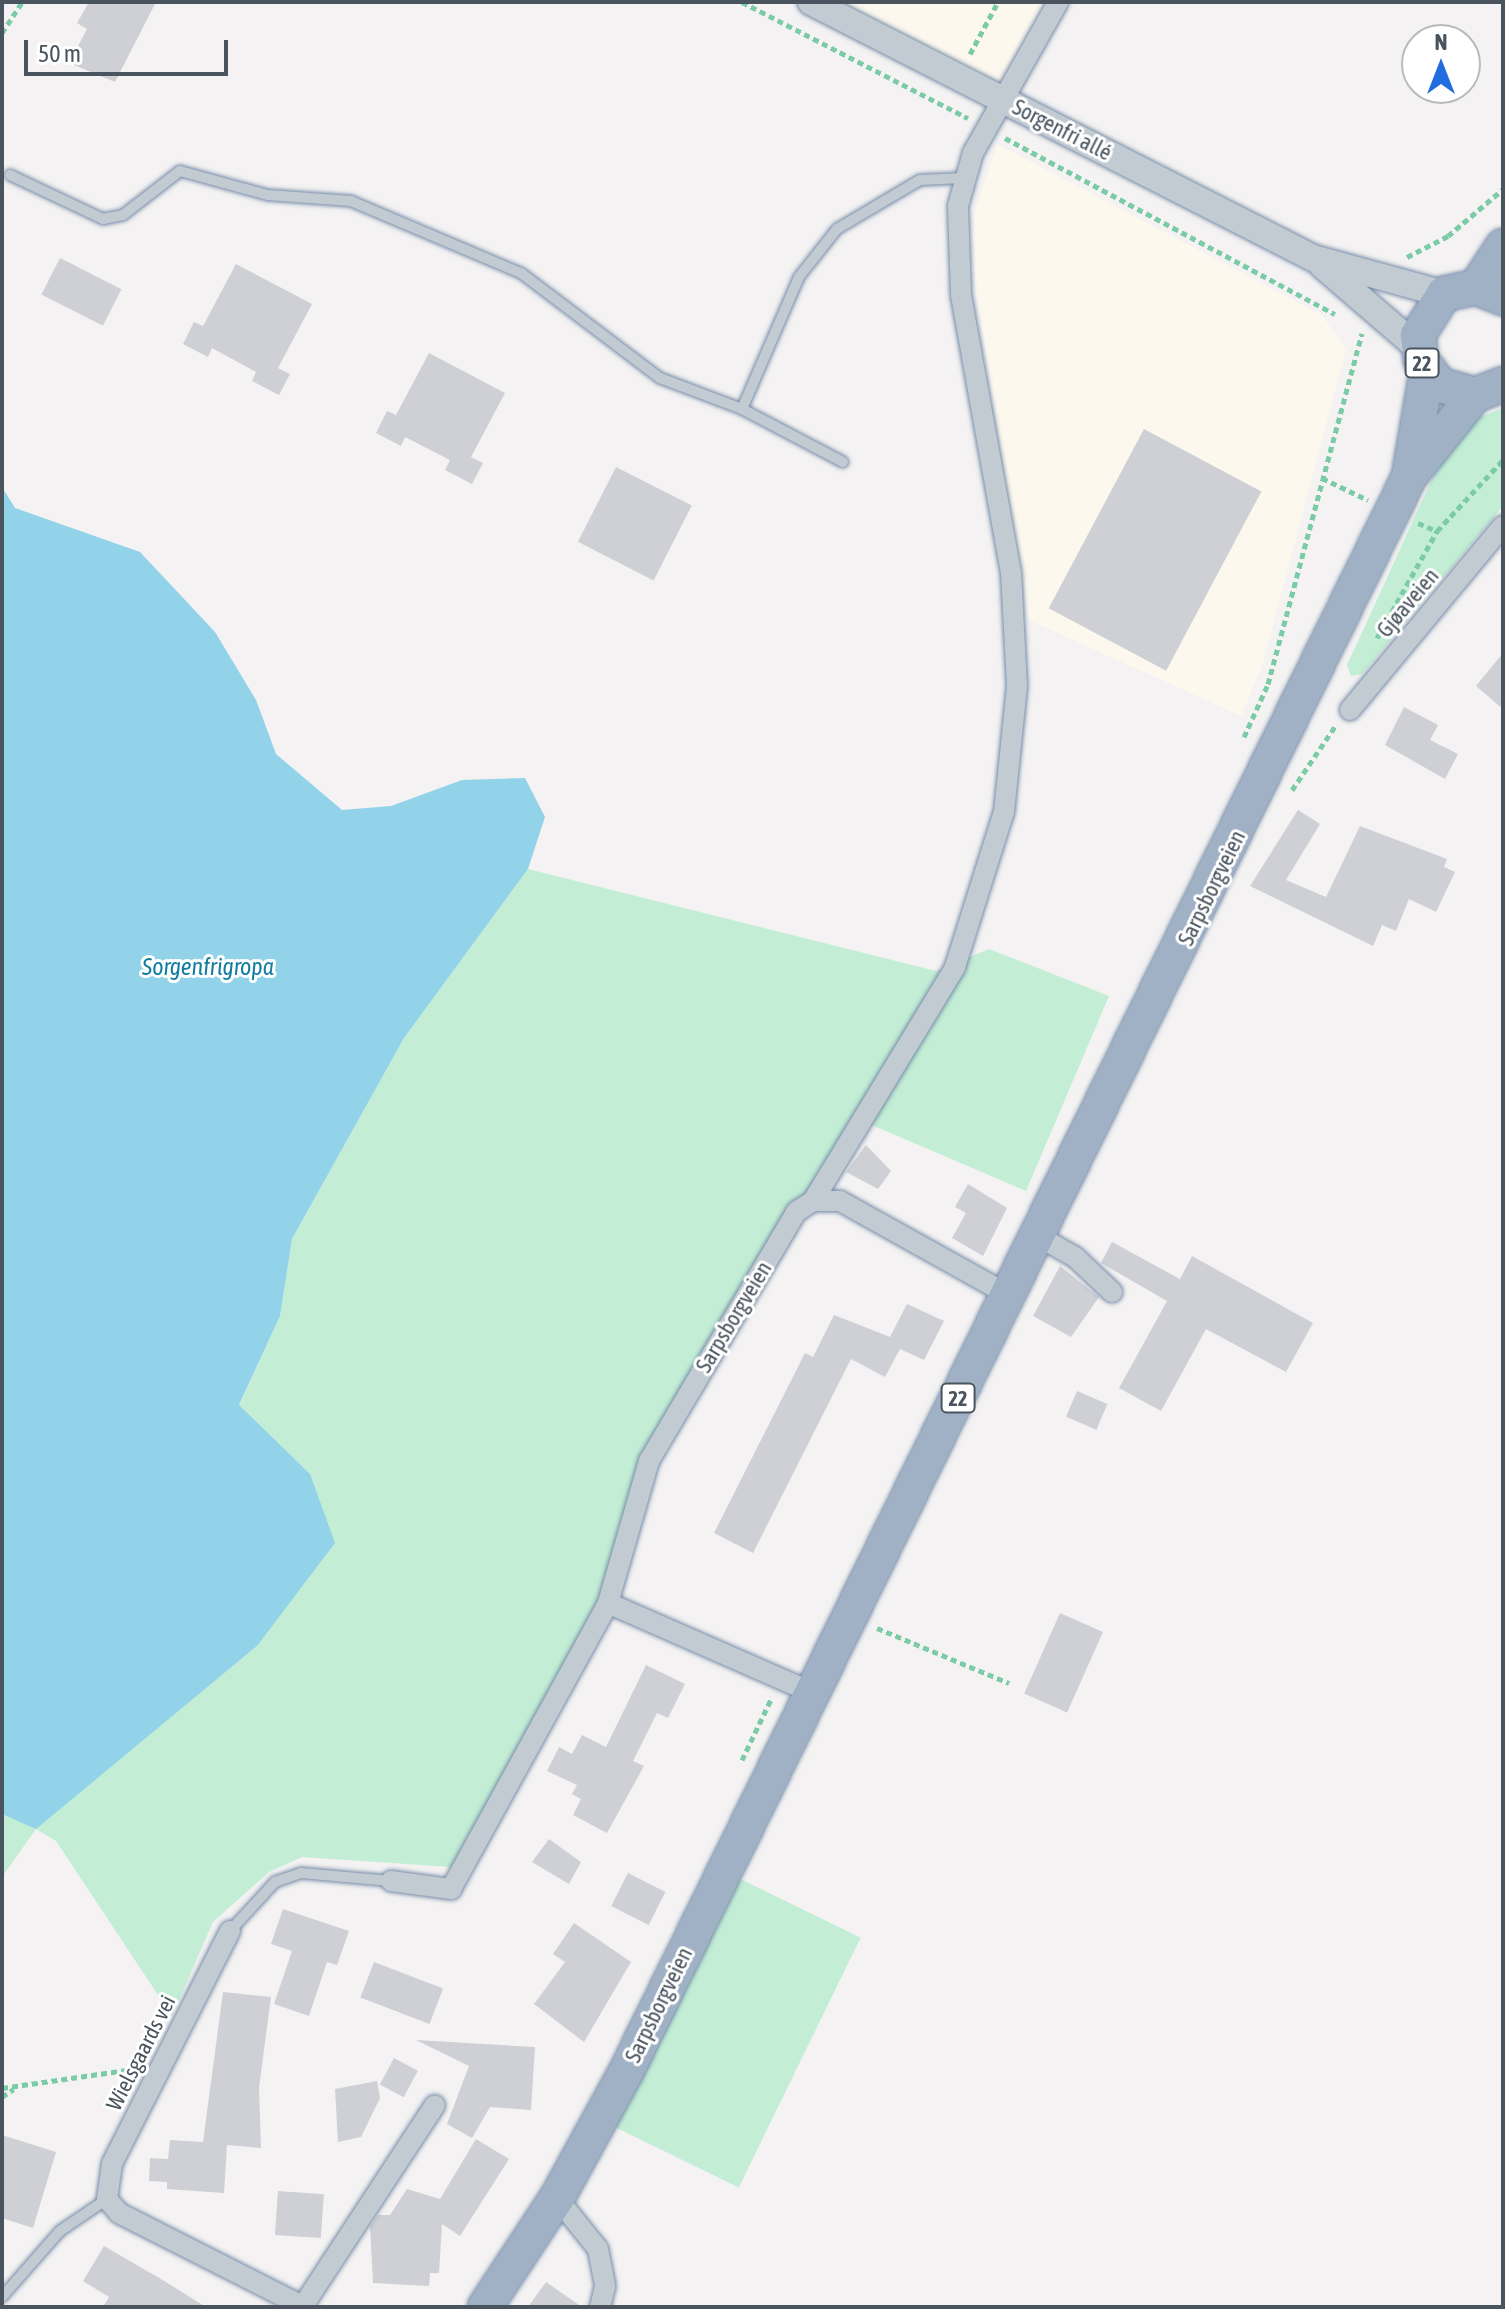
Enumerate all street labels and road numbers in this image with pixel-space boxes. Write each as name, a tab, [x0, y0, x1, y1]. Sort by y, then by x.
street label: Sorgenfri allé	[1008, 94, 1116, 166]
road number: 22	[1404, 347, 1440, 379]
street label: Gjøaveien	[1372, 563, 1444, 643]
street label: Sarpsborgveien	[1173, 826, 1251, 950]
street label: Sarpsborgveien	[691, 1257, 777, 1377]
road number: 22	[940, 1382, 976, 1414]
street label: Sarpsborgveien	[620, 1943, 698, 2067]
street label: Wielsgaards vei	[101, 1991, 181, 2115]

